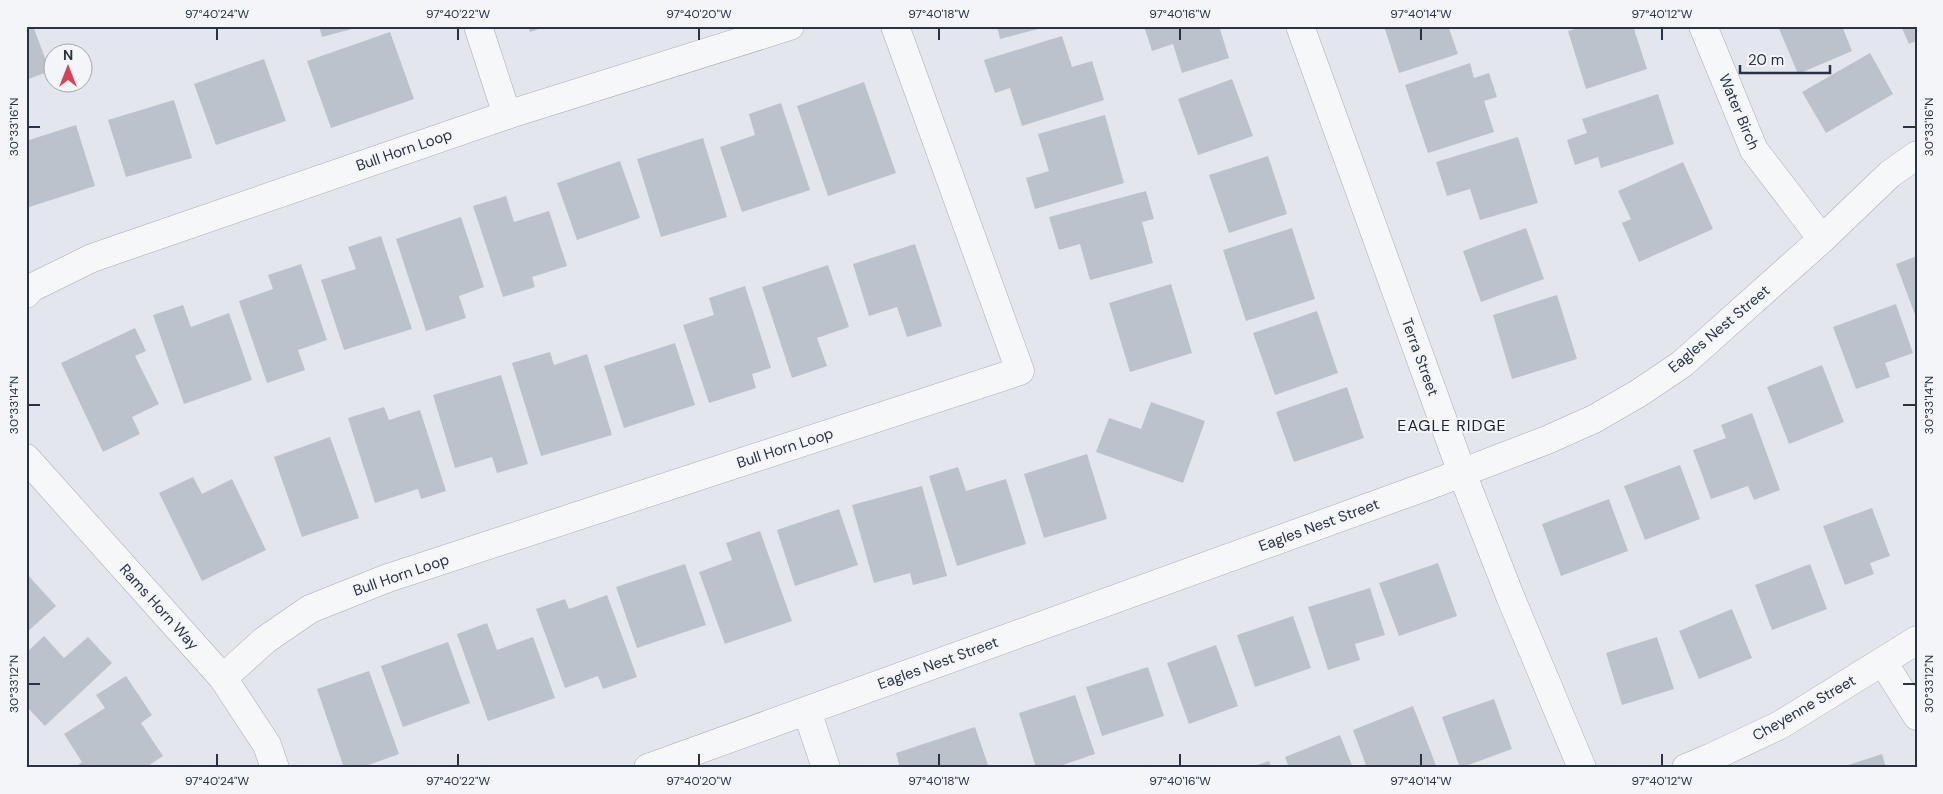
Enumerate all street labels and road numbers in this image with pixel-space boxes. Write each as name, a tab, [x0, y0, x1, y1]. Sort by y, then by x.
street label: Water Birch	[1714, 71, 1764, 153]
street label: Bull Horn Loop	[353, 124, 455, 176]
street label: Eagles Nest Street	[1664, 280, 1774, 377]
street label: Terra Street	[1397, 315, 1443, 399]
street label: Bull Horn Loop	[734, 423, 836, 473]
street label: Eagles Nest Street	[1256, 494, 1382, 556]
street label: Bull Horn Loop	[350, 549, 452, 601]
street label: Rams Horn Way	[115, 560, 203, 655]
street label: Eagles Nest Street	[875, 632, 1001, 694]
street label: Cheyenne Street	[1749, 670, 1859, 746]

